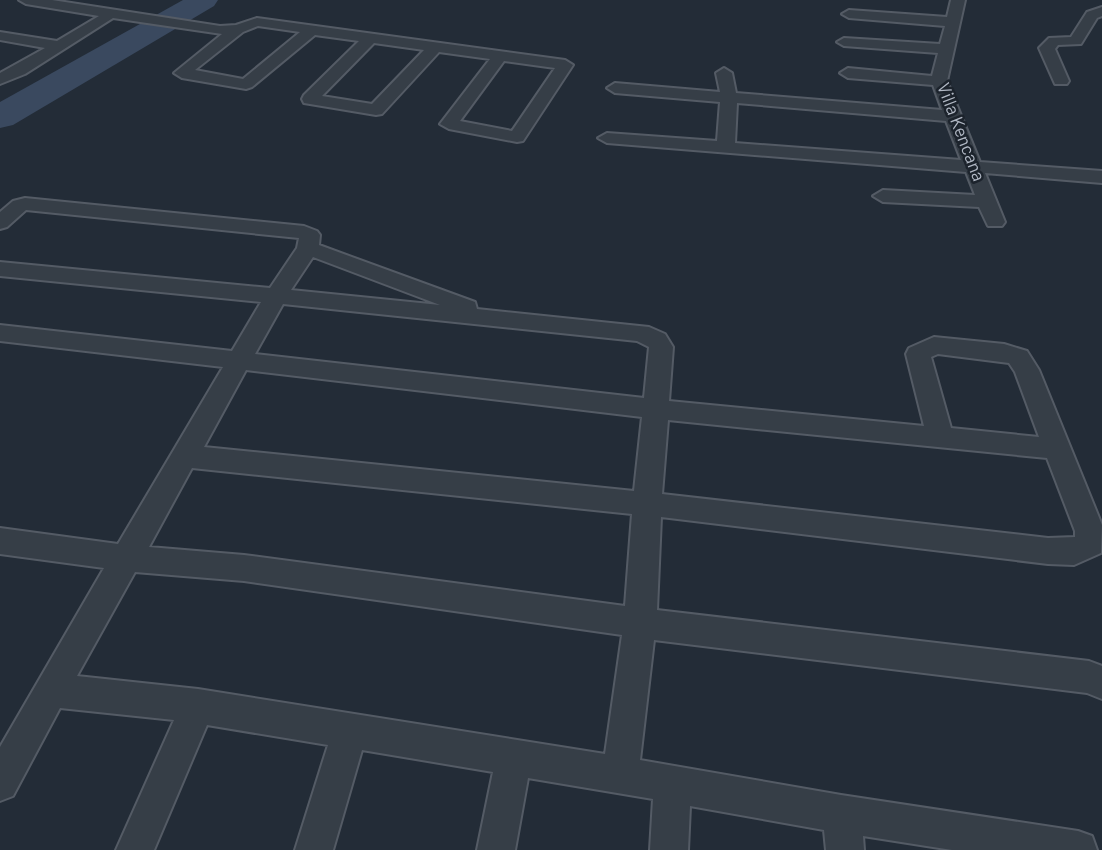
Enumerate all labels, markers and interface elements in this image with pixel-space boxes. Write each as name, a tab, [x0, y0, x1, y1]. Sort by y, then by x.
street label: Villa Kencana	[933, 79, 991, 184]

